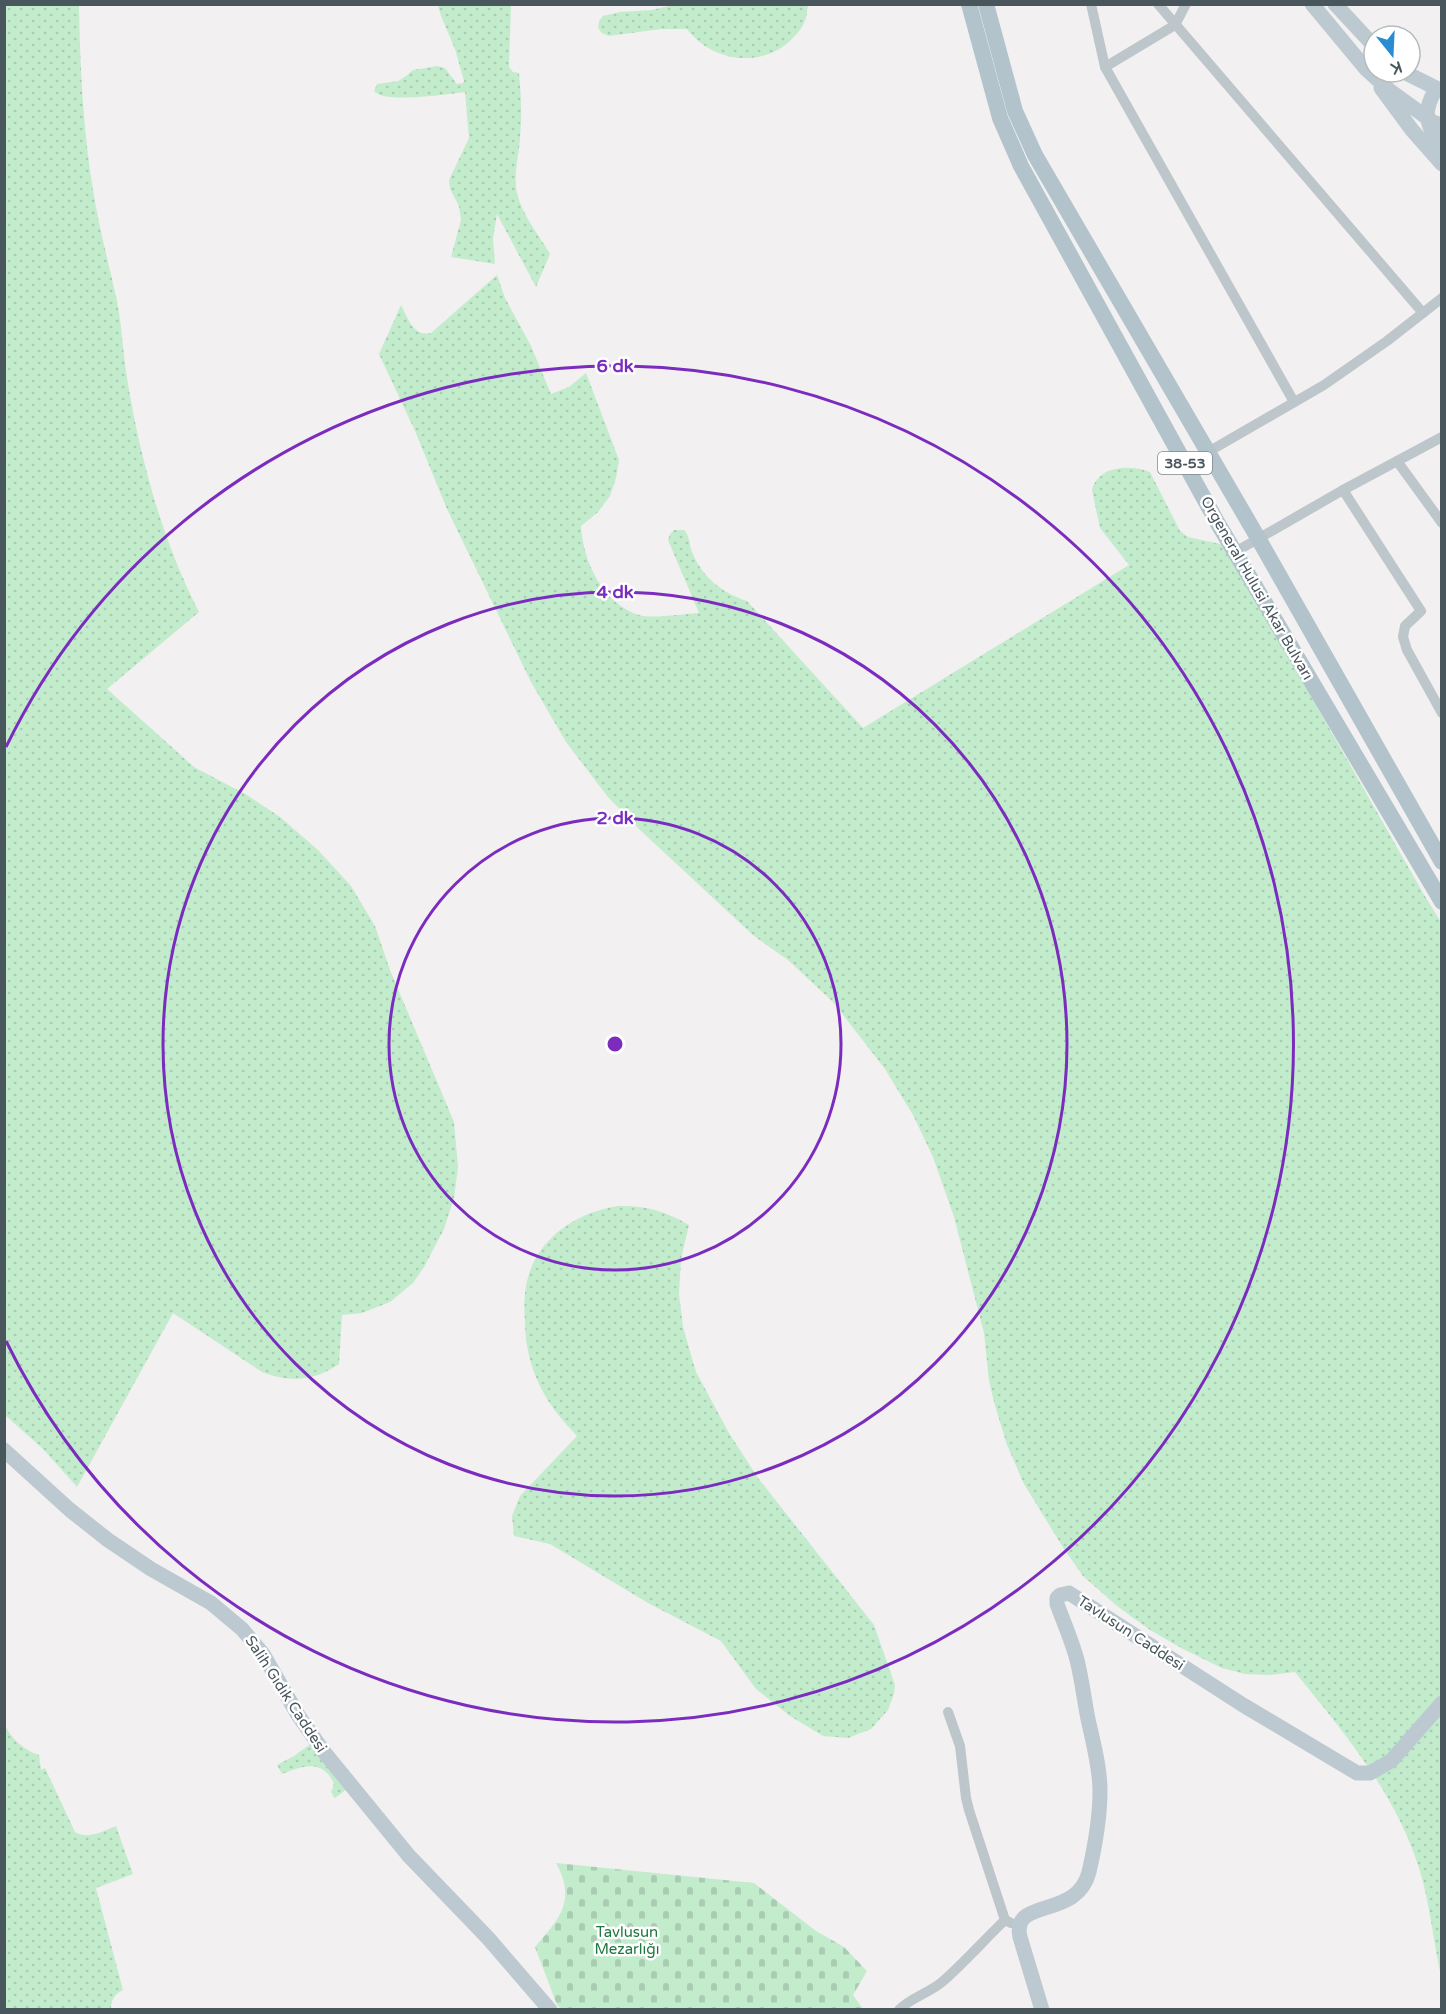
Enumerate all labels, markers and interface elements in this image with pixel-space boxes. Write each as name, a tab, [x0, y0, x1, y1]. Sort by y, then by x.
north arrow	[1362, 24, 1422, 84]
text: K	[1388, 56, 1405, 79]
text: 6 dk	[596, 355, 634, 377]
road number: 38-53	[1158, 452, 1212, 474]
street label: Orgeneral Hulusi Akar Bulvarı	[1197, 493, 1317, 683]
text: 4 dk	[596, 581, 634, 603]
text: 2 dk	[596, 807, 634, 829]
centre of rings	[605, 1034, 625, 1054]
street label: Tavlusun Caddesi	[1074, 1592, 1188, 1674]
street label: Salih Gıdık Caddesi	[241, 1632, 331, 1756]
park label: Tavlusun Mezarlığı	[594, 1923, 660, 1958]

